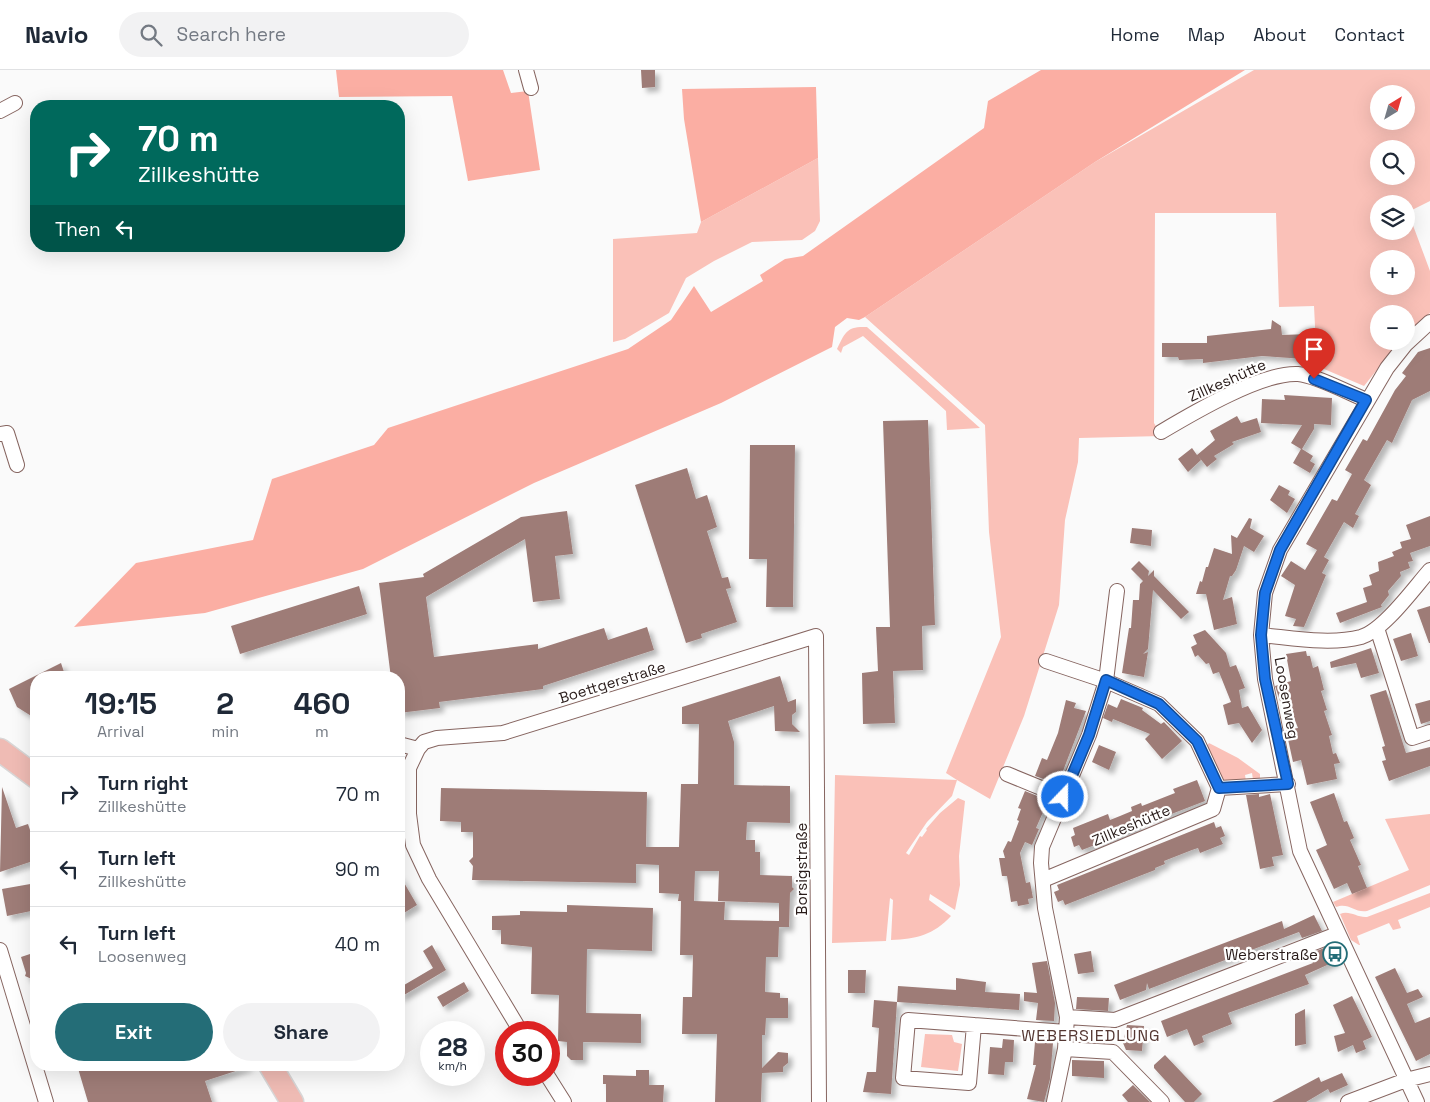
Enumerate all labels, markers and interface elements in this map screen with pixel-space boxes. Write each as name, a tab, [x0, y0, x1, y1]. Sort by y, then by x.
search box	[119, 12, 469, 57]
text: Navio	[25, 19, 89, 50]
icon: search	[137, 21, 165, 49]
text: Search here	[177, 22, 286, 47]
text: Home	[1111, 23, 1160, 46]
text: Map	[1188, 23, 1225, 46]
text: About	[1253, 23, 1307, 46]
text: Contact	[1335, 23, 1405, 46]
north arrow	[1370, 85, 1415, 130]
map controls	[1370, 85, 1415, 350]
text: 70 m	[138, 117, 219, 161]
icon: right	[55, 120, 120, 185]
button: search	[1370, 140, 1415, 185]
text: Zillkeshütte	[138, 160, 260, 188]
button: layers	[1370, 195, 1415, 240]
icon: left	[111, 215, 139, 243]
text: Then	[55, 217, 101, 242]
button: +	[1370, 250, 1415, 295]
button: −	[1370, 305, 1415, 350]
pin	[1293, 328, 1335, 379]
icon: arrive	[1300, 335, 1328, 363]
street label: Zillkeshütte	[1185, 354, 1269, 406]
street label: Loosenweg	[1270, 655, 1304, 741]
street label: Boettgerstraße	[556, 657, 668, 707]
text: 19:15	[84, 684, 157, 723]
text: 2	[216, 684, 234, 723]
text: 460	[293, 684, 351, 723]
text: Arrival	[97, 721, 145, 742]
text: min	[212, 721, 239, 742]
text: m	[315, 721, 329, 742]
position arrow	[1036, 770, 1088, 822]
text: Turn right	[98, 771, 188, 796]
icon: right	[55, 780, 83, 808]
text: 70 m	[336, 782, 380, 807]
text: Zillkeshütte	[98, 796, 187, 817]
street label: Zillkeshütte	[1089, 800, 1173, 850]
street label: Borsigstraße	[792, 822, 811, 915]
text: Turn left	[98, 846, 176, 871]
icon: left	[55, 855, 83, 883]
text: 90 m	[335, 857, 380, 882]
text: Zillkeshütte	[98, 871, 187, 892]
text: Turn left	[98, 921, 176, 946]
icon: left	[55, 930, 83, 958]
text: 40 m	[335, 932, 380, 957]
bus stop icon: Weberstraße	[1322, 941, 1348, 967]
place label: Weberstraße	[1225, 945, 1318, 964]
text: Loosenweg	[98, 946, 187, 967]
button: Exit	[55, 1003, 213, 1061]
button: Share	[223, 1003, 380, 1061]
speed limit sign: 30	[495, 1021, 560, 1086]
district label: WEBERSIEDLUNG	[1021, 1025, 1161, 1046]
text: 28	[438, 1031, 467, 1063]
text: km/h	[438, 1058, 467, 1074]

